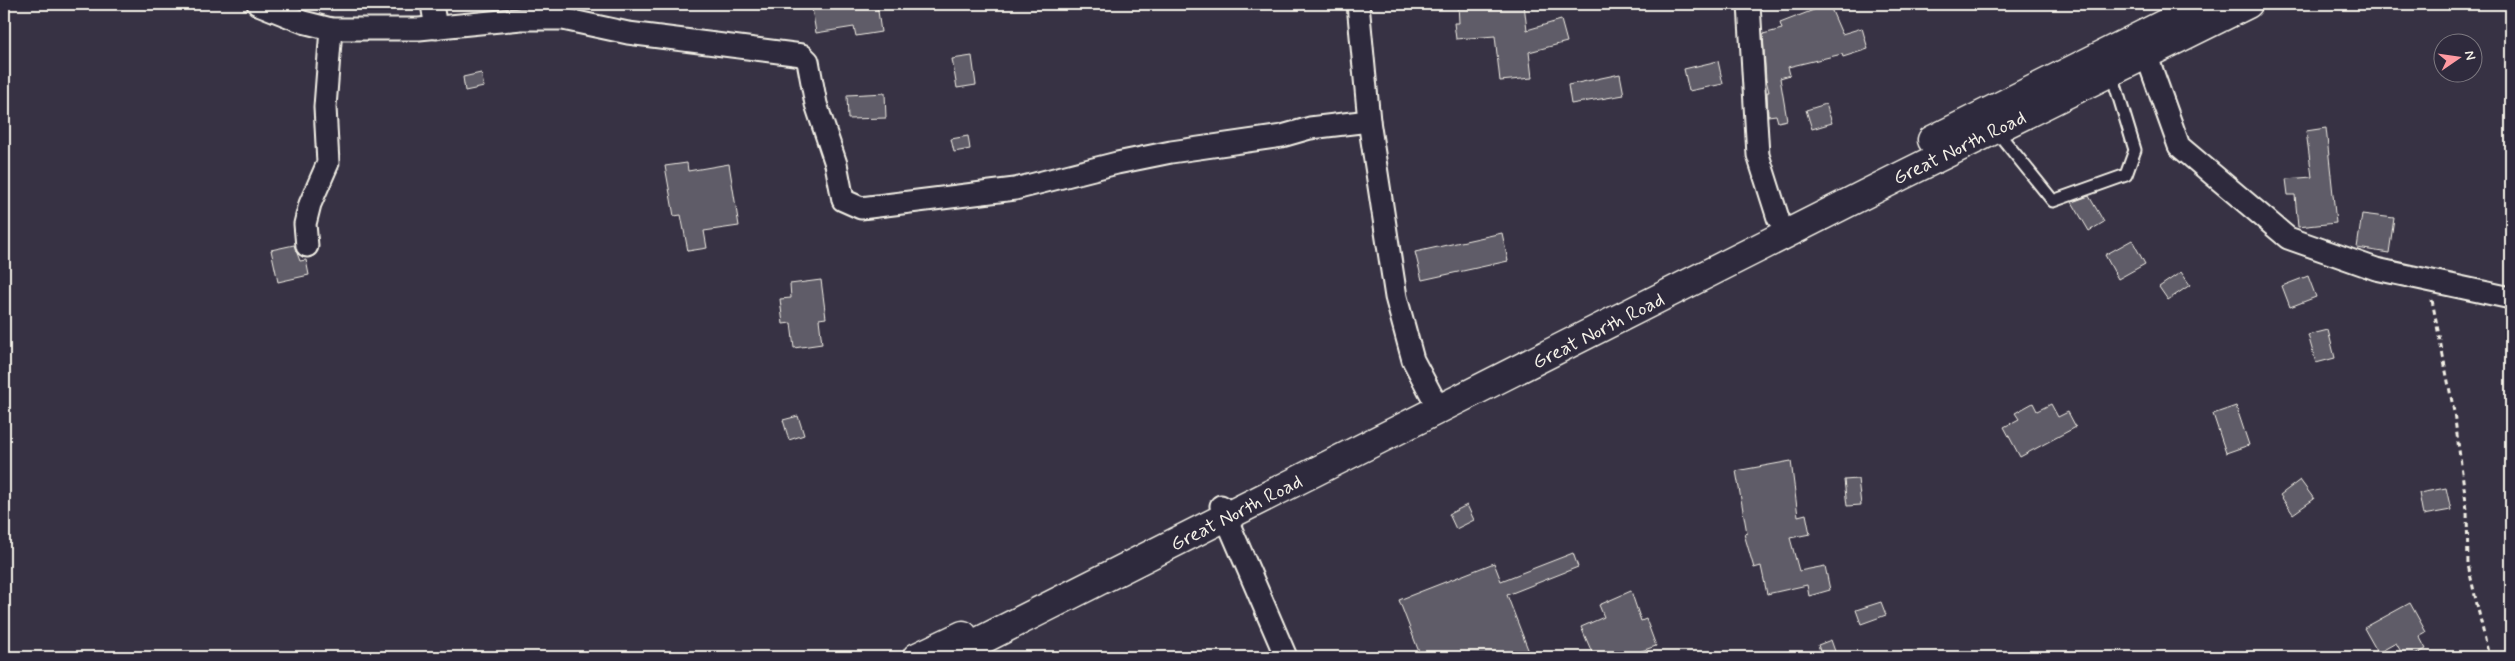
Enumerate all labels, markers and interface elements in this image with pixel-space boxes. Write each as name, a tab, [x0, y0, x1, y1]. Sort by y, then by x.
north arrow	[2432, 32, 2482, 82]
text: N	[2460, 49, 2480, 62]
street label: Great North Road	[1889, 104, 2031, 192]
street label: Great North Road	[1528, 286, 1669, 376]
street label: Great North Road	[1166, 468, 1307, 558]

